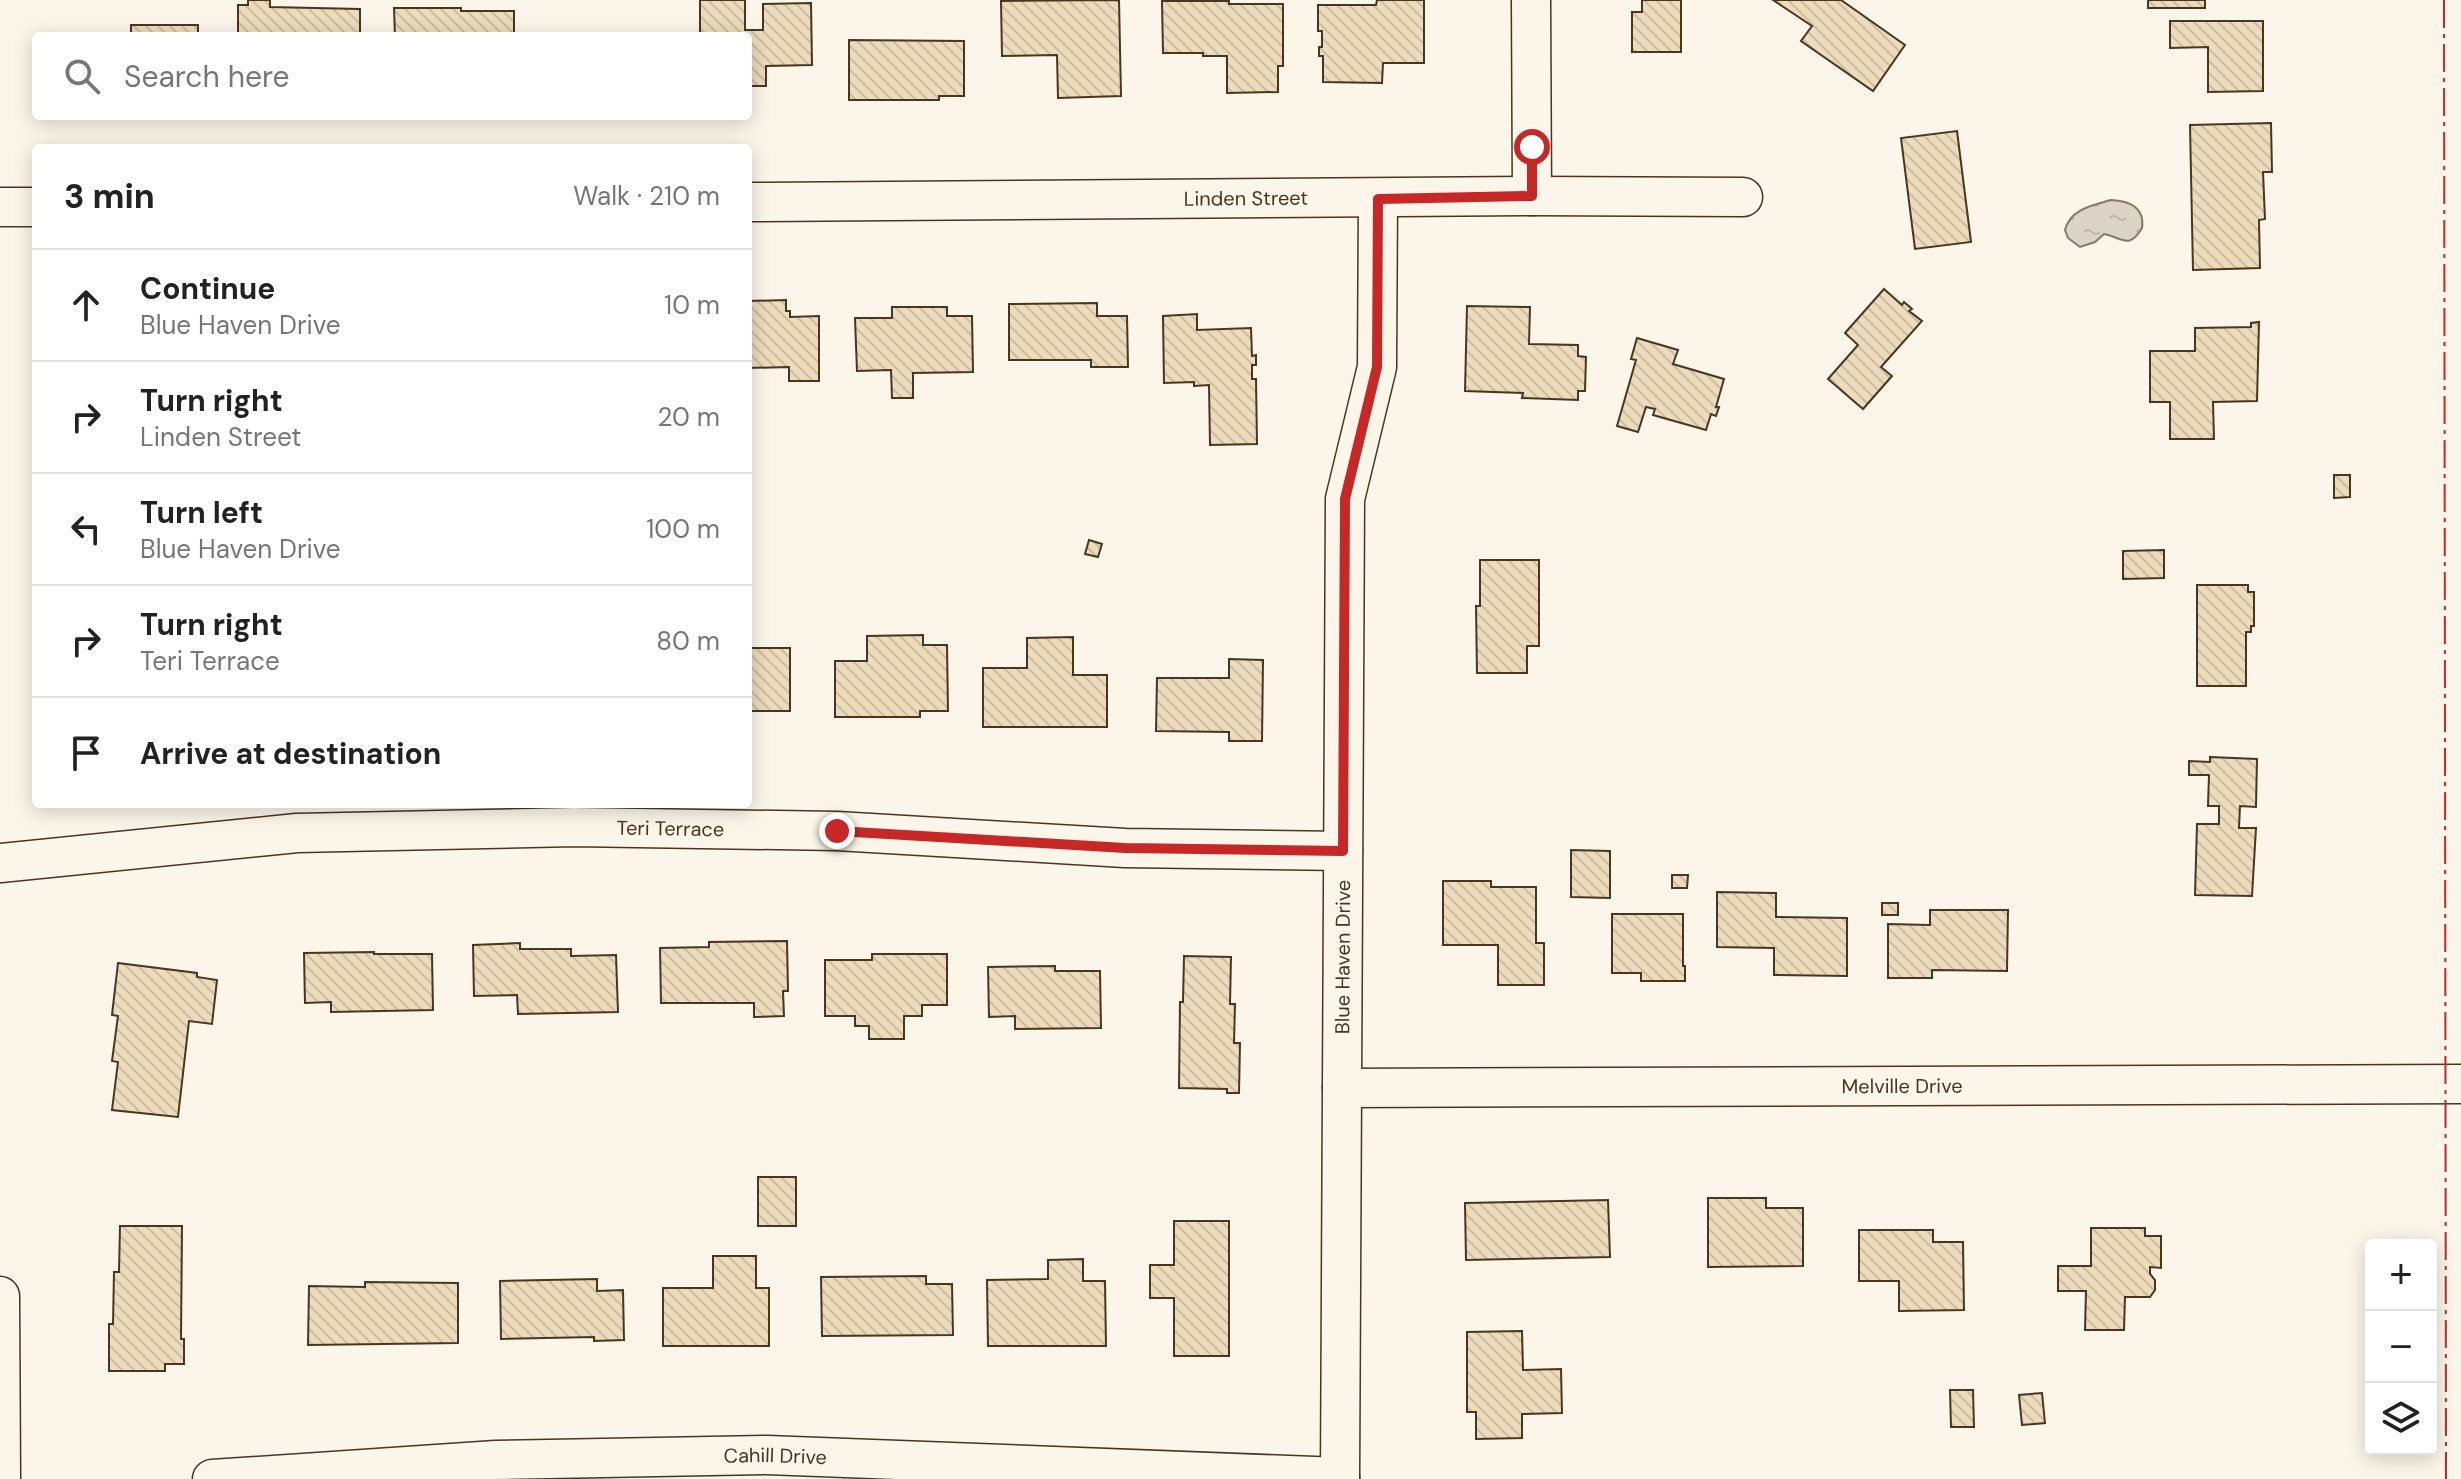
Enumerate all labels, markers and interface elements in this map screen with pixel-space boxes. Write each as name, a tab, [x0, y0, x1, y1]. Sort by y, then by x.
search box	[32, 32, 752, 120]
icon: search	[60, 54, 104, 98]
text: Search here	[124, 57, 290, 96]
route start	[1514, 129, 1550, 165]
text: 3 min	[64, 174, 155, 219]
text: Walk · 210 m	[573, 179, 720, 213]
street label: Linden Street	[1184, 185, 1308, 212]
text: Continue	[140, 269, 275, 308]
icon: ahead	[64, 283, 108, 327]
text: 10 m	[664, 288, 720, 322]
text: Blue Haven Drive	[140, 308, 341, 342]
text: Turn right	[140, 381, 283, 420]
icon: right	[64, 395, 108, 439]
text: 20 m	[657, 400, 720, 434]
text: Linden Street	[140, 420, 301, 454]
text: Turn left	[140, 493, 263, 532]
icon: left	[64, 507, 108, 551]
text: 100 m	[646, 512, 720, 546]
text: Blue Haven Drive	[140, 532, 341, 566]
text: Turn right	[140, 605, 283, 644]
icon: right	[64, 619, 108, 663]
text: 80 m	[656, 624, 720, 658]
text: Teri Terrace	[140, 644, 280, 678]
icon: arrive	[64, 731, 108, 775]
text: Arrive at destination	[140, 734, 441, 773]
route end	[819, 813, 855, 849]
street label: Teri Terrace	[616, 815, 724, 842]
street label: Blue Haven Drive	[1329, 880, 1356, 1034]
street label: Melville Drive	[1841, 1073, 1963, 1099]
map controls	[2365, 1239, 2437, 1455]
button: +	[2365, 1239, 2437, 1311]
button: −	[2365, 1311, 2437, 1383]
button: layers	[2365, 1383, 2437, 1455]
street label: Cahill Drive	[723, 1442, 827, 1470]

